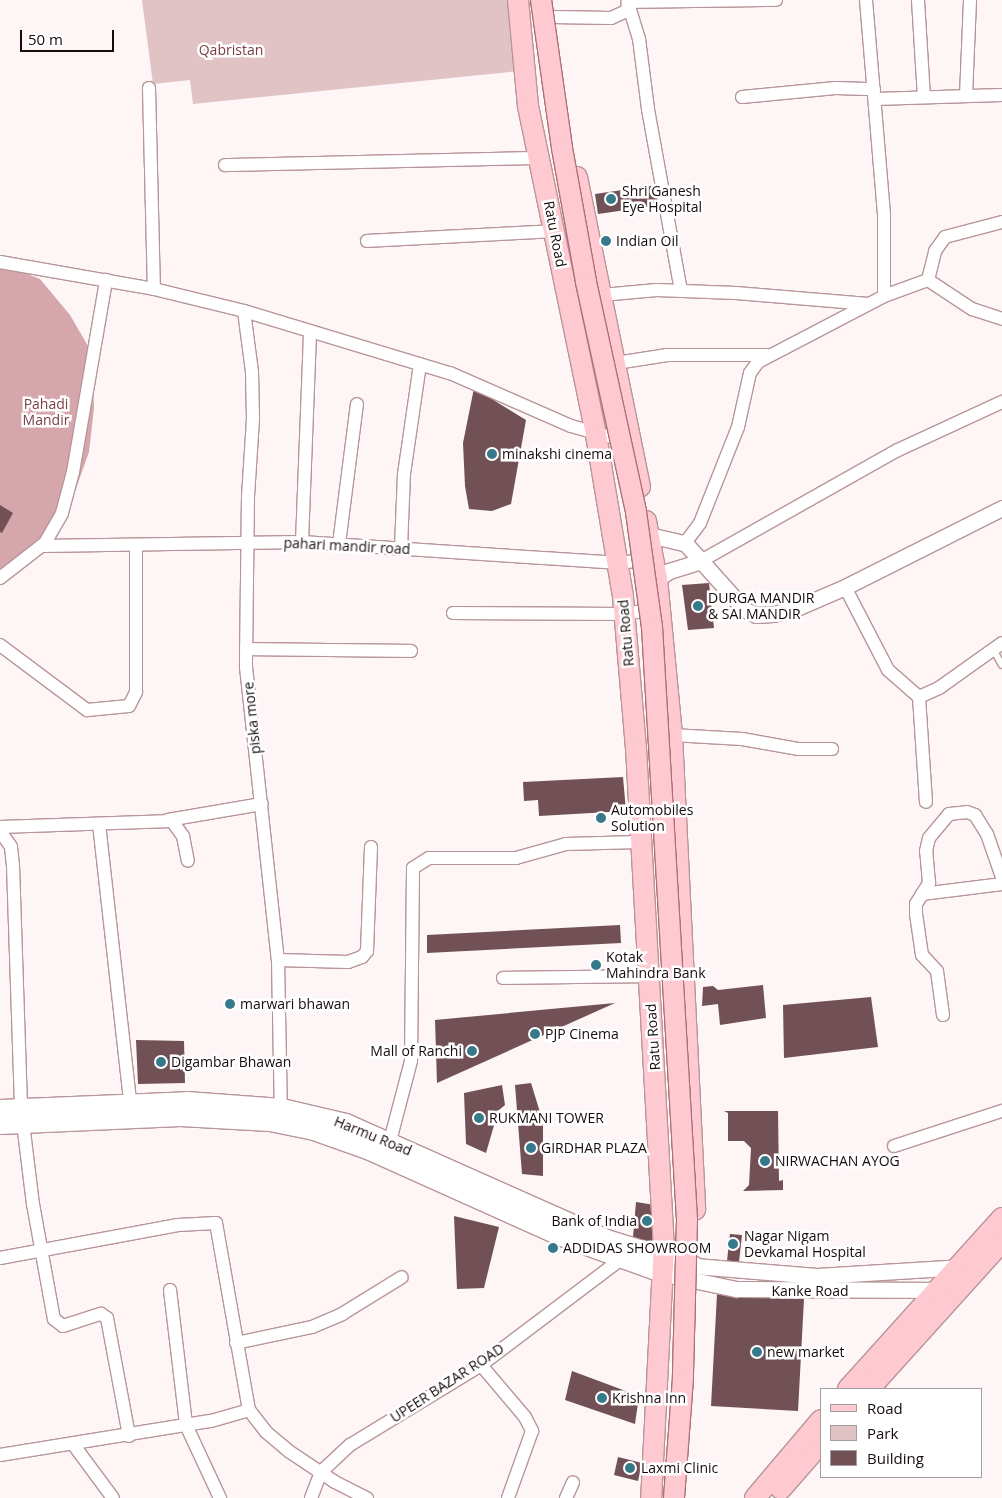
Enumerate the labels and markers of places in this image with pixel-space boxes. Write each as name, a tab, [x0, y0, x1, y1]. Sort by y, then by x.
place label: Shri Ganesh Eye Hospital	[622, 183, 702, 216]
marker: Shri Ganesh Eye Hospital	[604, 192, 618, 206]
place label: Indian Oil	[616, 233, 679, 249]
marker: Indian Oil	[600, 235, 612, 247]
place label: minakshi cinema	[502, 446, 612, 462]
marker: minakshi cinema	[486, 448, 498, 460]
place label: DURGA MANDIR & SAI MANDIR	[708, 590, 814, 622]
marker: DURGA MANDIR & SAI MANDIR	[692, 600, 704, 612]
place label: Automobiles Solution	[611, 802, 693, 834]
marker: Automobiles Solution	[595, 812, 607, 824]
place label: Kotak Mahindra Bank	[606, 949, 706, 982]
marker: Kotak Mahindra Bank	[590, 959, 602, 971]
place label: marwari bhawan	[240, 996, 350, 1012]
marker: marwari bhawan	[224, 998, 236, 1010]
place label: PJP Cinema	[545, 1026, 619, 1042]
marker: PJP Cinema	[529, 1028, 541, 1040]
place label: Mall of Ranchi	[370, 1043, 462, 1059]
marker: Mall of Ranchi	[466, 1045, 478, 1057]
place label: Digambar Bhawan	[171, 1054, 291, 1070]
marker: Digambar Bhawan	[155, 1056, 167, 1068]
place label: RUKMANI TOWER	[489, 1110, 604, 1126]
marker: RUKMANI TOWER	[473, 1112, 485, 1124]
place label: GIRDHAR PLAZA	[541, 1140, 647, 1156]
marker: GIRDHAR PLAZA	[525, 1142, 537, 1154]
place label: NIRWACHAN AYOG	[775, 1153, 900, 1169]
marker: NIRWACHAN AYOG	[759, 1155, 771, 1167]
place label: Bank of India	[551, 1213, 637, 1229]
marker: Bank of India	[641, 1215, 653, 1227]
place label: Nagar Nigam Devkamal Hospital	[744, 1228, 866, 1260]
marker: Nagar Nigam Devkamal Hospital	[726, 1237, 740, 1251]
place label: ADDIDAS SHOWROOM	[563, 1240, 711, 1256]
marker: ADDIDAS SHOWROOM	[547, 1242, 559, 1254]
place label: new market	[767, 1344, 845, 1360]
marker: new market	[751, 1346, 763, 1358]
place label: Krishna Inn	[612, 1390, 686, 1406]
marker: Krishna Inn	[596, 1392, 608, 1404]
place label: Laxmi Clinic	[641, 1460, 718, 1476]
marker: Laxmi Clinic	[623, 1461, 637, 1475]

